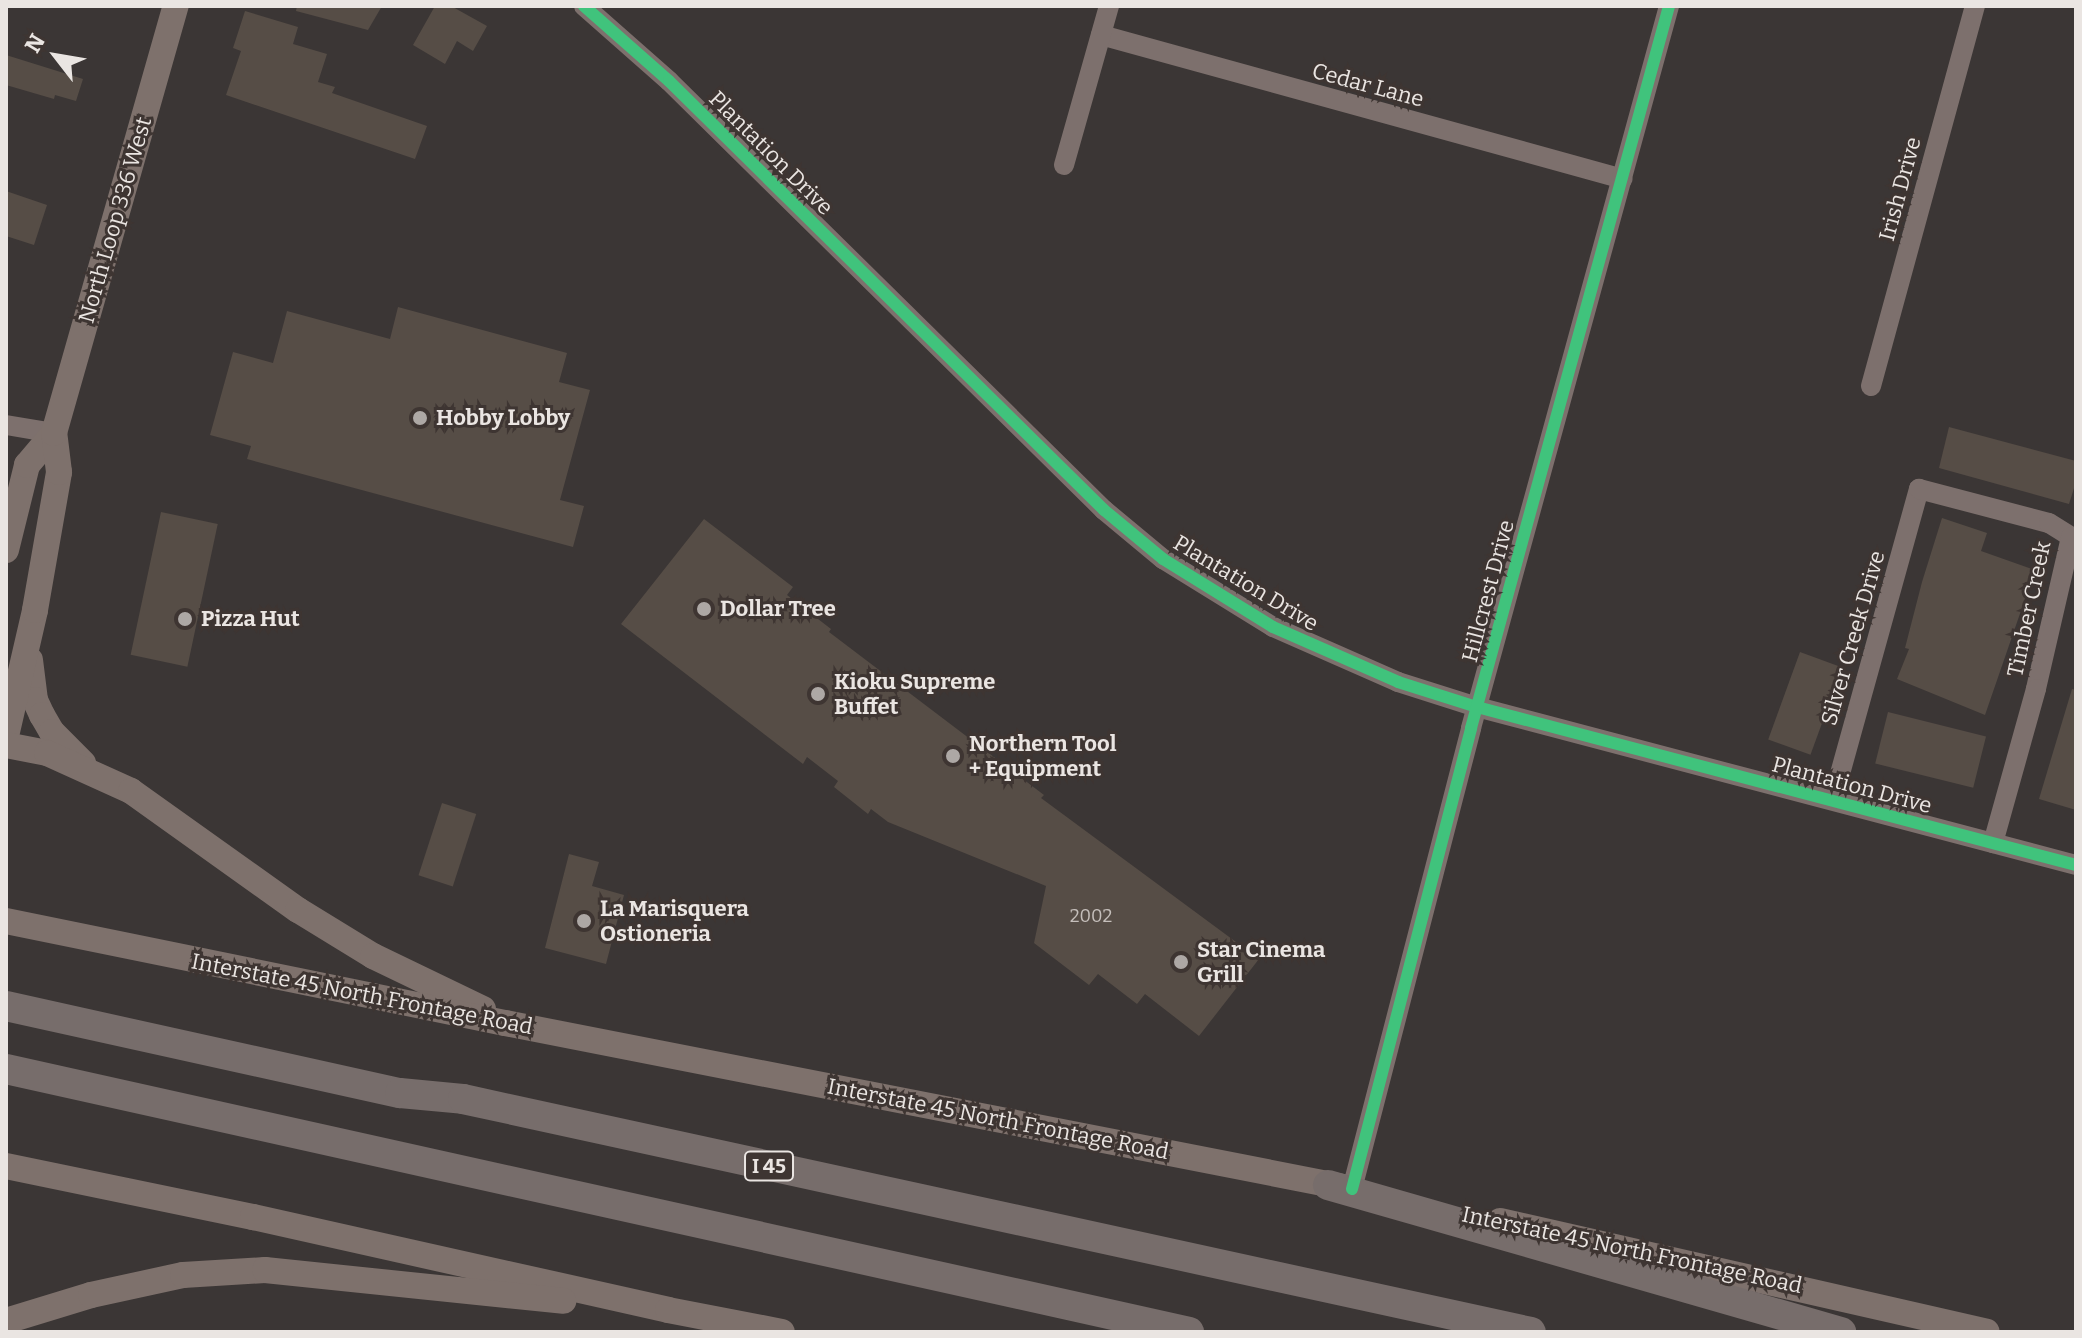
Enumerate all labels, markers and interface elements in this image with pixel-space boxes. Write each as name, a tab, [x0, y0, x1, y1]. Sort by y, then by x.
north arrow	[16, 16, 96, 96]
text: N	[19, 29, 51, 58]
street label: Cedar Lane	[1309, 57, 1427, 113]
street label: Plantation Drive	[704, 86, 838, 220]
street label: North Loop 336 West	[73, 114, 157, 326]
street label: Irish Drive	[1873, 134, 1927, 244]
place label: Hobby Lobby	[436, 405, 570, 431]
marker: Hobby Lobby	[411, 409, 429, 427]
street label: Hillcrest Drive	[1456, 517, 1520, 665]
street label: Plantation Drive	[1169, 529, 1323, 637]
street label: Timber Creek	[2002, 539, 2056, 679]
street label: Silver Creek Drive	[1815, 548, 1891, 728]
place label: Dollar Tree	[720, 596, 836, 622]
marker: Dollar Tree	[695, 600, 713, 618]
place label: Pizza Hut	[201, 606, 300, 632]
marker: Pizza Hut	[176, 610, 194, 628]
place label: Kioku Supreme Buffet	[834, 668, 995, 720]
marker: Kioku Supreme Buffet	[809, 685, 827, 703]
place label: Northern Tool + Equipment	[969, 730, 1117, 782]
marker: Northern Tool + Equipment	[944, 747, 962, 765]
street label: Plantation Drive	[1769, 751, 1935, 819]
place label: La Marisquera Ostioneria	[600, 895, 749, 946]
house number: 2002	[1070, 905, 1112, 927]
marker: La Marisquera Ostioneria	[575, 912, 593, 930]
place label: Star Cinema Grill	[1197, 936, 1325, 988]
street label: Interstate 45 North Frontage Road	[189, 948, 535, 1040]
marker: Star Cinema Grill	[1172, 953, 1190, 971]
street label: Interstate 45 North Frontage Road	[825, 1073, 1171, 1165]
road number: I 45	[743, 1150, 795, 1182]
street label: Interstate 45 North Frontage Road	[1459, 1201, 1805, 1299]

